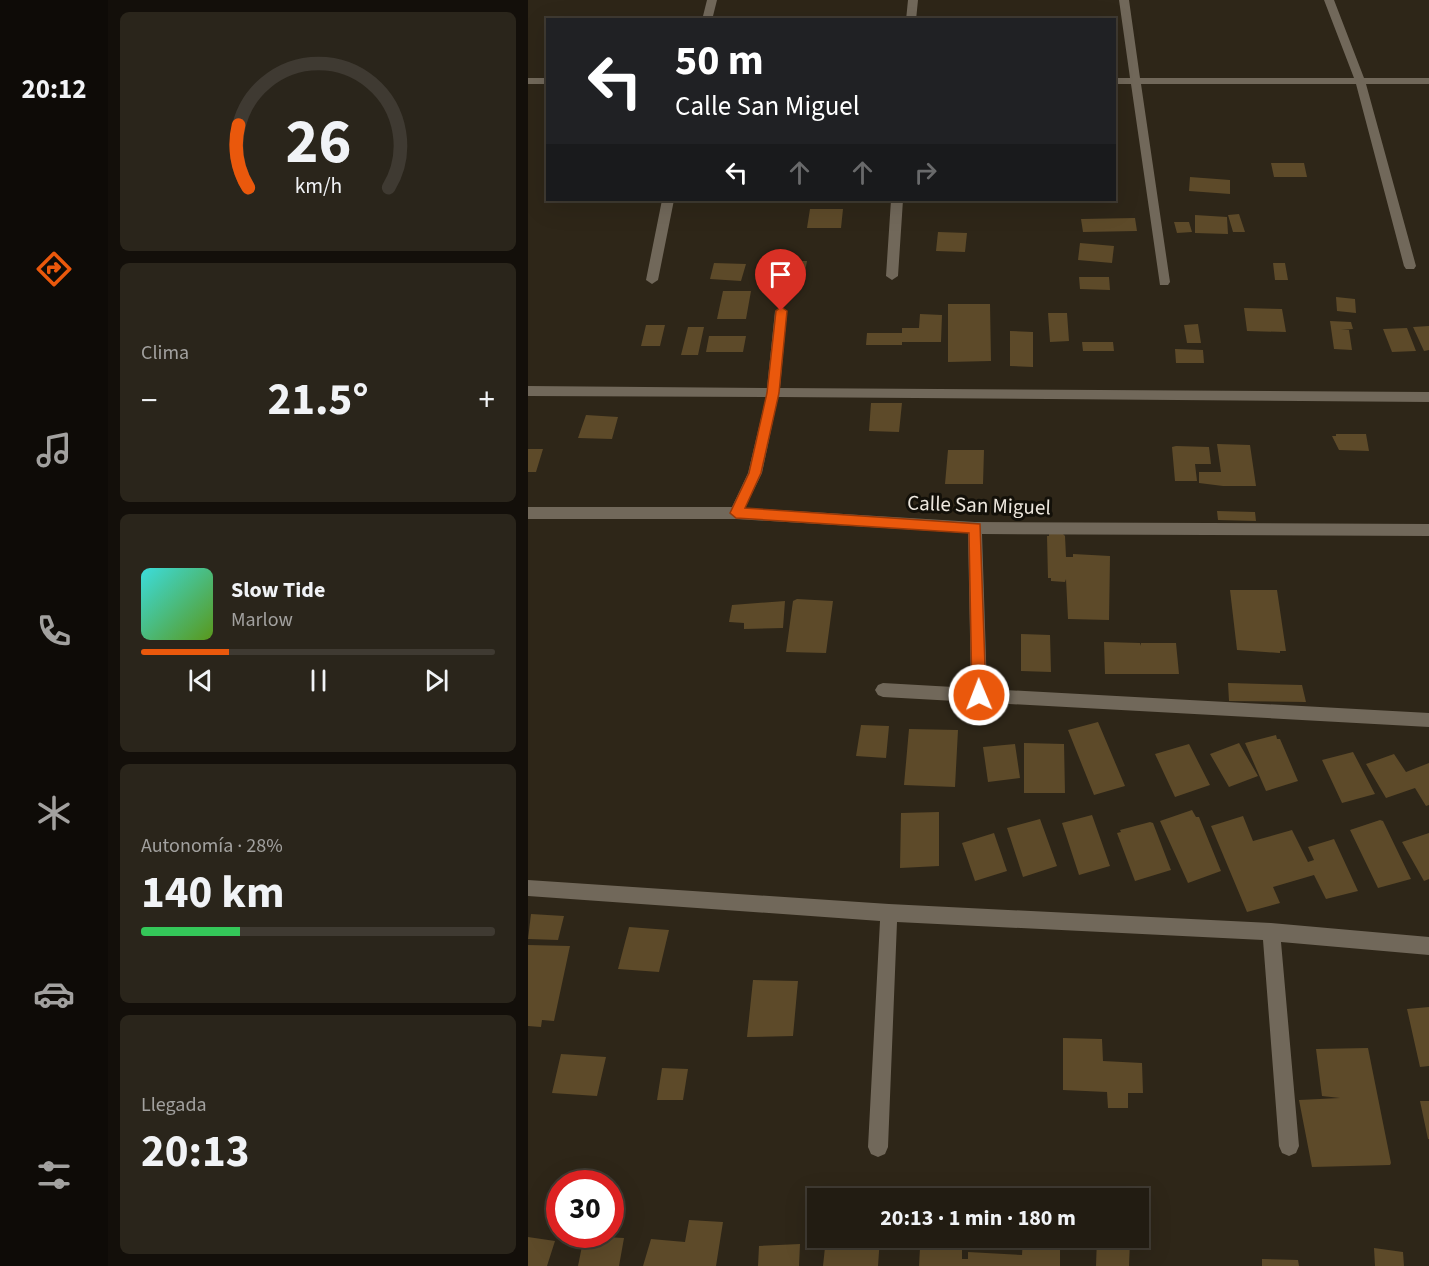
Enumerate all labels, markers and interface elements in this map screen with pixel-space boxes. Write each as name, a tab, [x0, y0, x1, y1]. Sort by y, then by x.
text: 50 m	[675, 31, 764, 91]
icon: left	[576, 42, 654, 120]
text: 20:12	[21, 70, 87, 109]
text: Calle San Miguel	[675, 87, 860, 126]
text: 26	[285, 99, 351, 188]
icon: left	[720, 156, 753, 189]
icon: ahead	[783, 156, 816, 189]
icon: ahead	[846, 156, 879, 189]
icon: right	[909, 156, 942, 189]
text: km/h	[294, 172, 342, 203]
icon: directions	[33, 248, 75, 290]
pin	[755, 249, 806, 311]
icon: arrive	[764, 258, 797, 291]
text: Clima	[141, 339, 189, 367]
text: 21.5°	[267, 368, 369, 432]
text: −	[141, 377, 157, 424]
text: +	[479, 377, 495, 424]
icon: music	[33, 429, 75, 471]
street label: Calle San Miguel	[907, 488, 1051, 522]
text: Slow Tide	[231, 574, 325, 606]
text: Marlow	[231, 606, 293, 634]
icon: phone	[33, 610, 75, 652]
position arrow	[947, 663, 1011, 727]
icon: previous	[184, 664, 217, 697]
icon: pause	[302, 664, 335, 697]
icon: next	[420, 664, 453, 697]
icon: climate	[33, 792, 75, 834]
text: Autonomía · 28%	[141, 832, 283, 860]
text: 140 km	[141, 861, 285, 925]
icon: car	[33, 973, 75, 1015]
text: Llegada	[141, 1091, 207, 1119]
text: 20:13	[141, 1120, 250, 1184]
icon: filters	[33, 1154, 75, 1196]
speed limit sign: 30	[546, 1170, 624, 1248]
text: 20:13 · 1 min · 180 m	[880, 1202, 1076, 1234]

